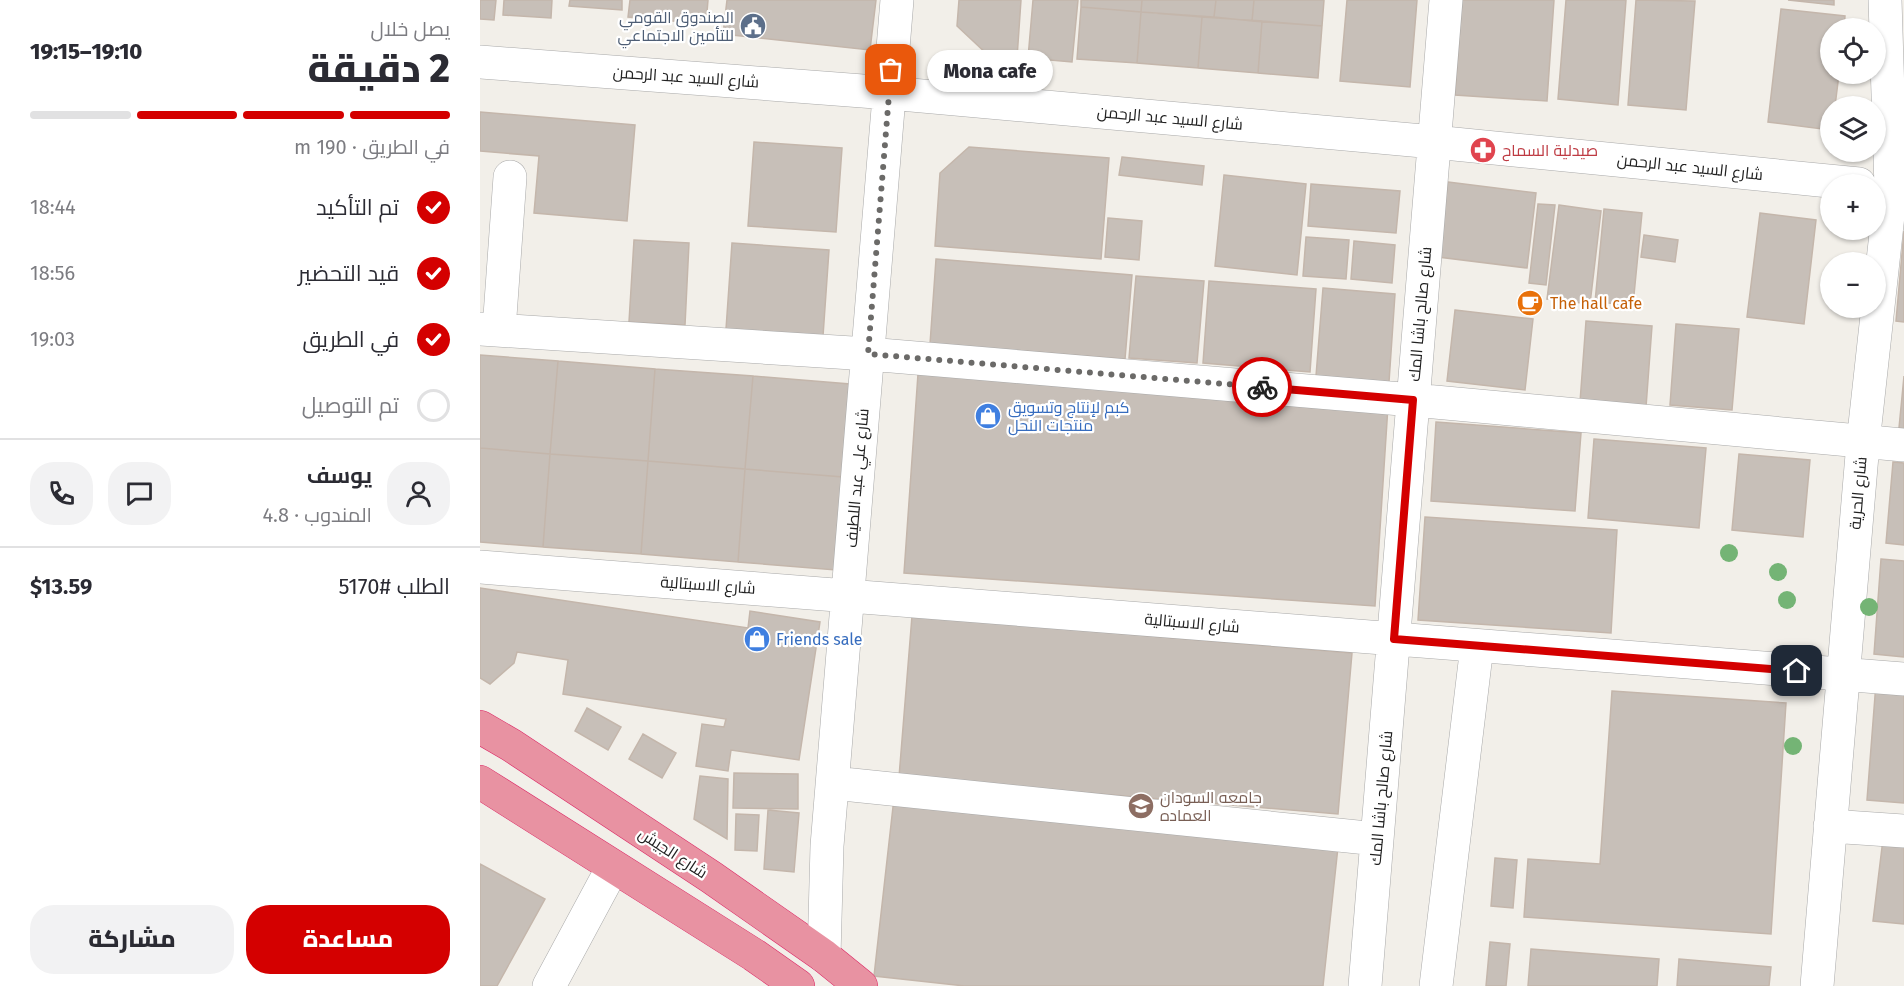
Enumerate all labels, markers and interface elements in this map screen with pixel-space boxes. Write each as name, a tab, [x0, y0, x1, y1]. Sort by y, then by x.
place label: الصندوق القومي للتأمين الاجتماعي	[618, 8, 734, 49]
public building icon: الصندوق القومي للتأمين الاجتماعي	[738, 11, 768, 41]
text: يصل خلال	[370, 17, 450, 41]
map controls	[1820, 18, 1886, 318]
button: locate	[1820, 18, 1886, 84]
text: 19:10–19:15	[30, 38, 142, 65]
pin	[865, 44, 916, 95]
text: 2 دقيقة	[307, 46, 450, 92]
callout: Mona cafe	[927, 49, 1053, 91]
icon: bag	[874, 53, 907, 86]
text: Mona cafe	[943, 59, 1037, 83]
street label: شارع السيد عبد الرحمن	[612, 62, 760, 94]
button: layers	[1820, 96, 1886, 162]
street label: شارع السيد عبد الرحمن	[1096, 102, 1244, 136]
text: في الطريق · 190 m	[294, 135, 450, 159]
pharmacy icon: صيدلية السماح	[1468, 135, 1498, 165]
place label: صيدلية السماح	[1502, 141, 1598, 162]
street label: شارع السيد عبد الرحمن	[1616, 150, 1764, 186]
button: +	[1820, 174, 1886, 240]
icon: check	[417, 191, 450, 224]
text: تم التأكيد	[316, 194, 399, 221]
text: 18:44	[30, 195, 76, 219]
street label: شارع صالح باشا المك	[1405, 246, 1437, 383]
button: −	[1820, 252, 1886, 318]
icon: check	[417, 257, 450, 290]
text: قيد التحضير	[298, 260, 399, 287]
text: 18:56	[30, 261, 75, 285]
cafe icon: The hall cafe	[1515, 288, 1545, 318]
place label: The hall cafe	[1550, 294, 1642, 313]
icon: check	[417, 323, 450, 356]
text: في الطريق	[302, 326, 399, 353]
text: 19:03	[30, 327, 75, 351]
courier	[1232, 357, 1292, 417]
icon: bike	[1246, 371, 1279, 404]
text: تم التوصيل	[302, 392, 399, 419]
place label: كبم لإنتاج وتسويق منتجات النحل	[1008, 398, 1130, 436]
shop icon: كبم لإنتاج وتسويق منتجات النحل	[973, 401, 1003, 431]
street label: شارع علي عبد اللطيف	[841, 407, 877, 549]
street label: شارع الحرية	[1845, 456, 1873, 530]
button: phone	[30, 462, 93, 525]
button: chat	[108, 462, 171, 525]
text: يوسف	[307, 462, 372, 489]
button: person	[387, 462, 450, 525]
text: المندوب · 4.8	[262, 503, 372, 527]
street label: شارع الاسبتالية	[660, 572, 756, 600]
text: $13.59	[30, 573, 92, 600]
text: الطلب #5170	[338, 573, 450, 600]
street label: شارع الاسبتالية	[1143, 609, 1240, 639]
shop icon: Friends sale	[742, 624, 772, 654]
place label: Friends sale	[776, 630, 863, 649]
pin	[1771, 645, 1822, 696]
icon: home	[1780, 654, 1813, 687]
street label: شارع صالح باشا المك	[1366, 730, 1398, 867]
place label: جامعه السودان العماده	[1160, 788, 1262, 825]
school or university icon: جامعه السودان العماده	[1126, 791, 1156, 821]
street label: شارع الجيش	[634, 824, 711, 884]
button: مشاركة	[30, 905, 234, 974]
button: مساعدة	[246, 905, 450, 974]

